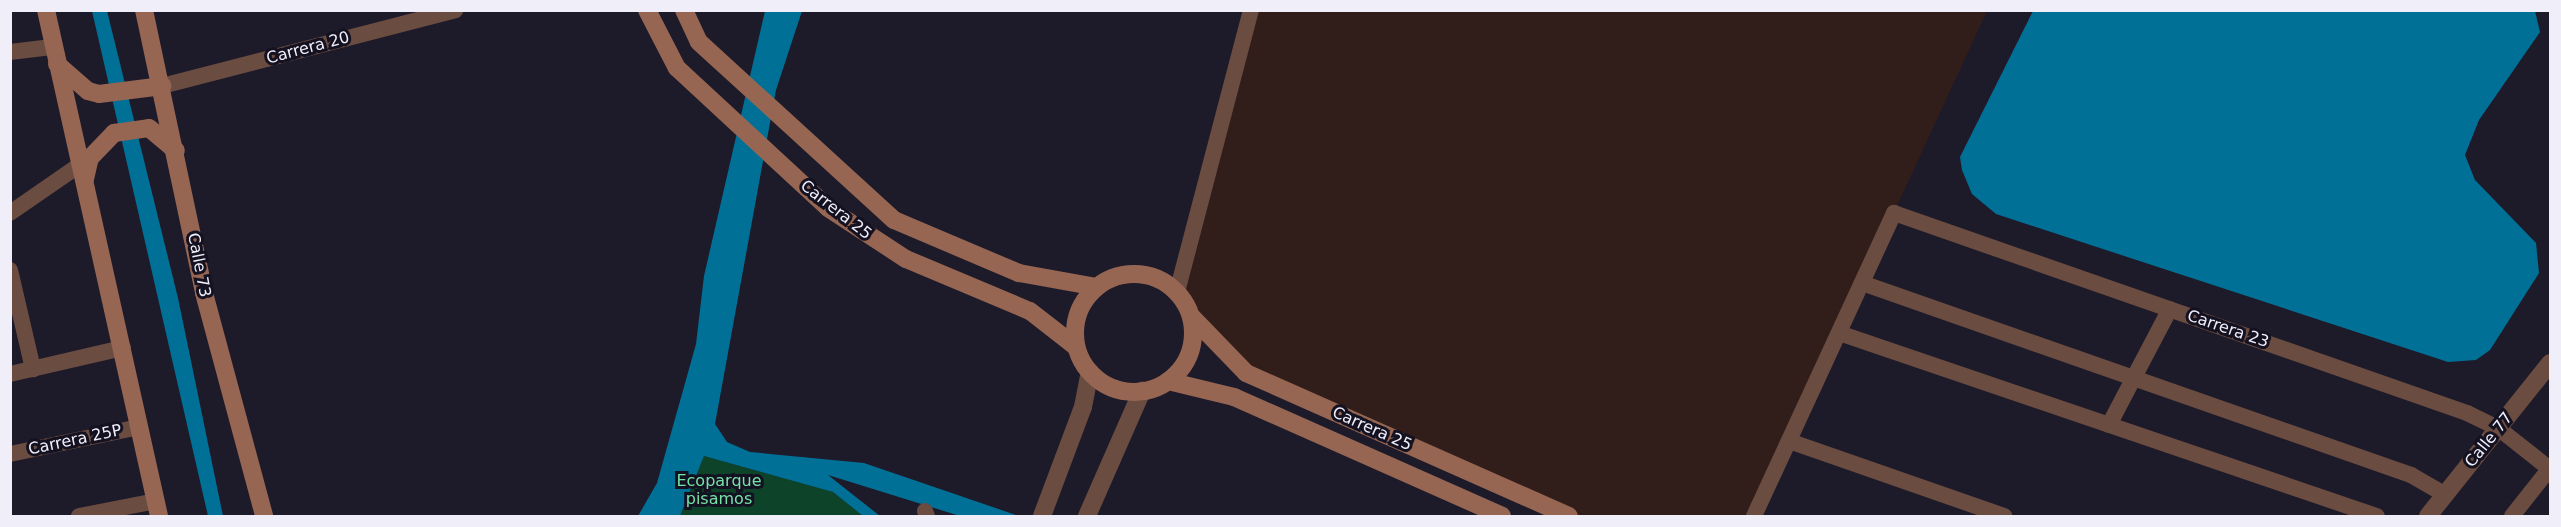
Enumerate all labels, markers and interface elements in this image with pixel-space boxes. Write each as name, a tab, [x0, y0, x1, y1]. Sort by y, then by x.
street label: Carrera 20	[264, 28, 352, 68]
street label: Carrera 25	[797, 176, 875, 244]
street label: Calle 73	[183, 231, 215, 299]
street label: Carrera 23	[2185, 306, 2271, 352]
street label: Carrera 25	[1329, 403, 1415, 455]
street label: Calle 77	[2461, 409, 2517, 471]
street label: Carrera 25P	[27, 421, 123, 459]
park label: Ecoparque pisamos	[676, 471, 762, 509]

